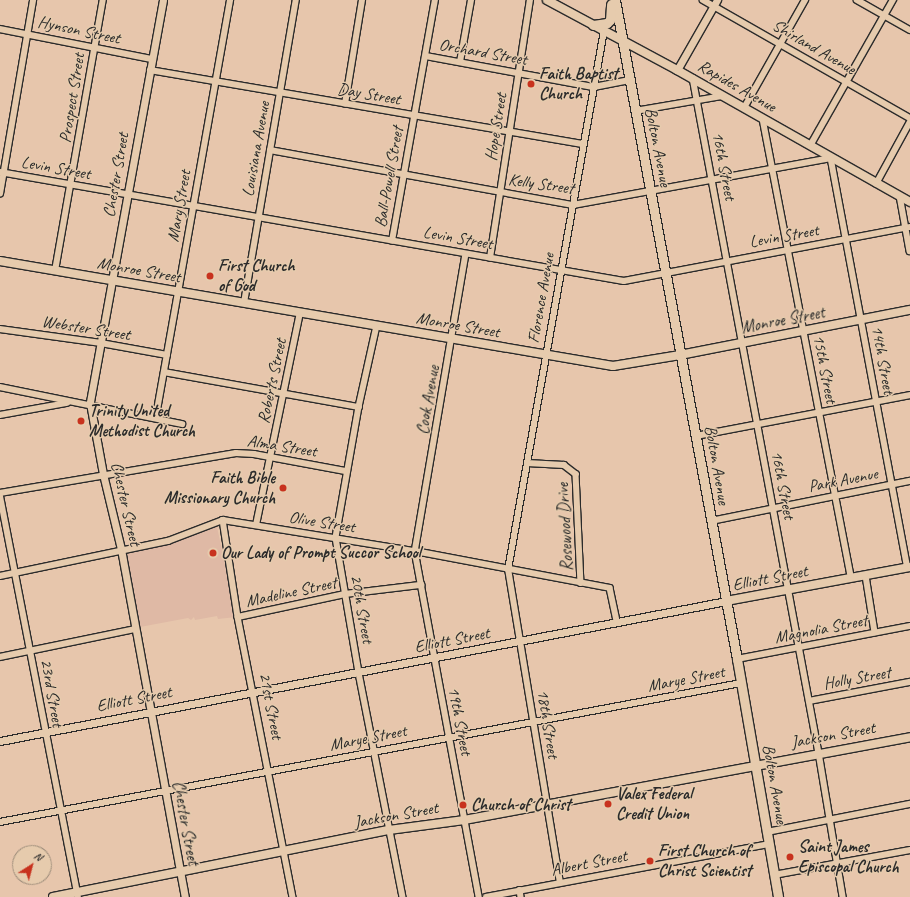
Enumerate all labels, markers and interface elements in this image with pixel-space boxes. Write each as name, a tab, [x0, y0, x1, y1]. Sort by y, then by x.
street label: Hynson Street	[36, 11, 122, 49]
street label: Shirland Avenue	[769, 15, 859, 79]
street label: Orchard Street	[437, 34, 529, 70]
street label: Prospect Street	[55, 52, 89, 144]
street label: Rapides Avenue	[694, 55, 780, 117]
place label: Faith Baptist Church	[539, 64, 618, 104]
street label: Day Street	[336, 78, 402, 110]
marker: Faith Baptist Church	[526, 79, 536, 89]
street label: Hope Street	[481, 91, 511, 163]
street label: Louisiana Avenue	[238, 100, 274, 198]
street label: Bolton Avenue	[640, 106, 676, 188]
street label: Ball-Powell Street	[370, 125, 408, 229]
street label: 16th Street	[707, 130, 741, 202]
street label: Chester Street	[99, 131, 133, 219]
street label: Levin Street	[20, 152, 92, 184]
street label: Mary Street	[163, 168, 195, 244]
street label: Kelly Street	[507, 169, 575, 199]
street label: Levin Street	[748, 220, 820, 252]
street label: Levin Street	[422, 222, 494, 254]
street label: Florence Avenue	[523, 251, 559, 345]
street label: Monroe Street	[96, 253, 182, 287]
place label: First Church of God	[218, 256, 294, 296]
marker: First Church of God	[205, 271, 215, 281]
street label: Monroe Street	[739, 302, 827, 338]
street label: Monroe Street	[415, 308, 501, 342]
street label: Webster Street	[40, 311, 132, 345]
street label: 14th Street	[867, 324, 899, 396]
street label: 15th Street	[808, 333, 842, 405]
street label: Roberts Street	[253, 337, 291, 425]
street label: Cook Avenue	[412, 364, 444, 436]
place label: Trinity United Methodist Church	[89, 401, 196, 441]
marker: Trinity United Methodist Church	[76, 416, 86, 426]
street label: Bolton Avenue	[700, 424, 734, 506]
street label: Alma Street	[246, 430, 318, 462]
street label: 16th Street	[766, 449, 800, 521]
street label: Chester Street	[106, 460, 146, 548]
street label: Park Avenue	[807, 463, 879, 497]
place label: Faith Bible Missionary Church	[163, 468, 275, 508]
street label: Rosewood Drive	[553, 482, 577, 572]
marker: Faith Bible Missionary Church	[278, 483, 288, 493]
street label: Olive Street	[287, 507, 357, 537]
place label: Our Lady of Prompt Succor School	[221, 543, 420, 563]
marker: Our Lady of Prompt Succor School	[208, 548, 218, 558]
street label: Elliott Street	[731, 561, 809, 595]
street label: Madeline Street	[244, 572, 338, 612]
street label: 20th Street	[346, 573, 378, 645]
street label: Magnolia Street	[773, 610, 869, 648]
street label: Elliott Street	[413, 623, 491, 657]
street label: 23rd Street	[36, 657, 68, 729]
street label: Marye Street	[646, 662, 726, 696]
street label: Holly Street	[822, 662, 892, 694]
street label: 21st Street	[255, 671, 287, 741]
street label: Elliott Street	[95, 682, 173, 716]
street label: 19th Street	[443, 685, 477, 757]
street label: 18th Street	[532, 688, 564, 760]
street label: Jackson Street	[789, 718, 877, 752]
street label: Marye Street	[328, 721, 408, 755]
street label: Bolton Avenue	[758, 743, 792, 825]
street label: Chester Street	[169, 779, 203, 867]
place label: Valex Federal Credit Union	[616, 784, 692, 824]
place label: Church of Christ	[471, 795, 571, 815]
street label: Jackson Street	[352, 798, 440, 832]
marker: Valex Federal Credit Union	[603, 799, 613, 809]
marker: Church of Christ	[458, 800, 468, 810]
place label: Saint James Episcopal Church	[798, 837, 899, 877]
place label: First Church of Christ Scientist	[658, 841, 751, 881]
north arrow	[12, 845, 52, 885]
street label: Albert Street	[549, 846, 629, 880]
text: N	[32, 848, 45, 864]
marker: Saint James Episcopal Church	[785, 852, 795, 862]
marker: First Church of Christ Scientist	[645, 856, 655, 866]

